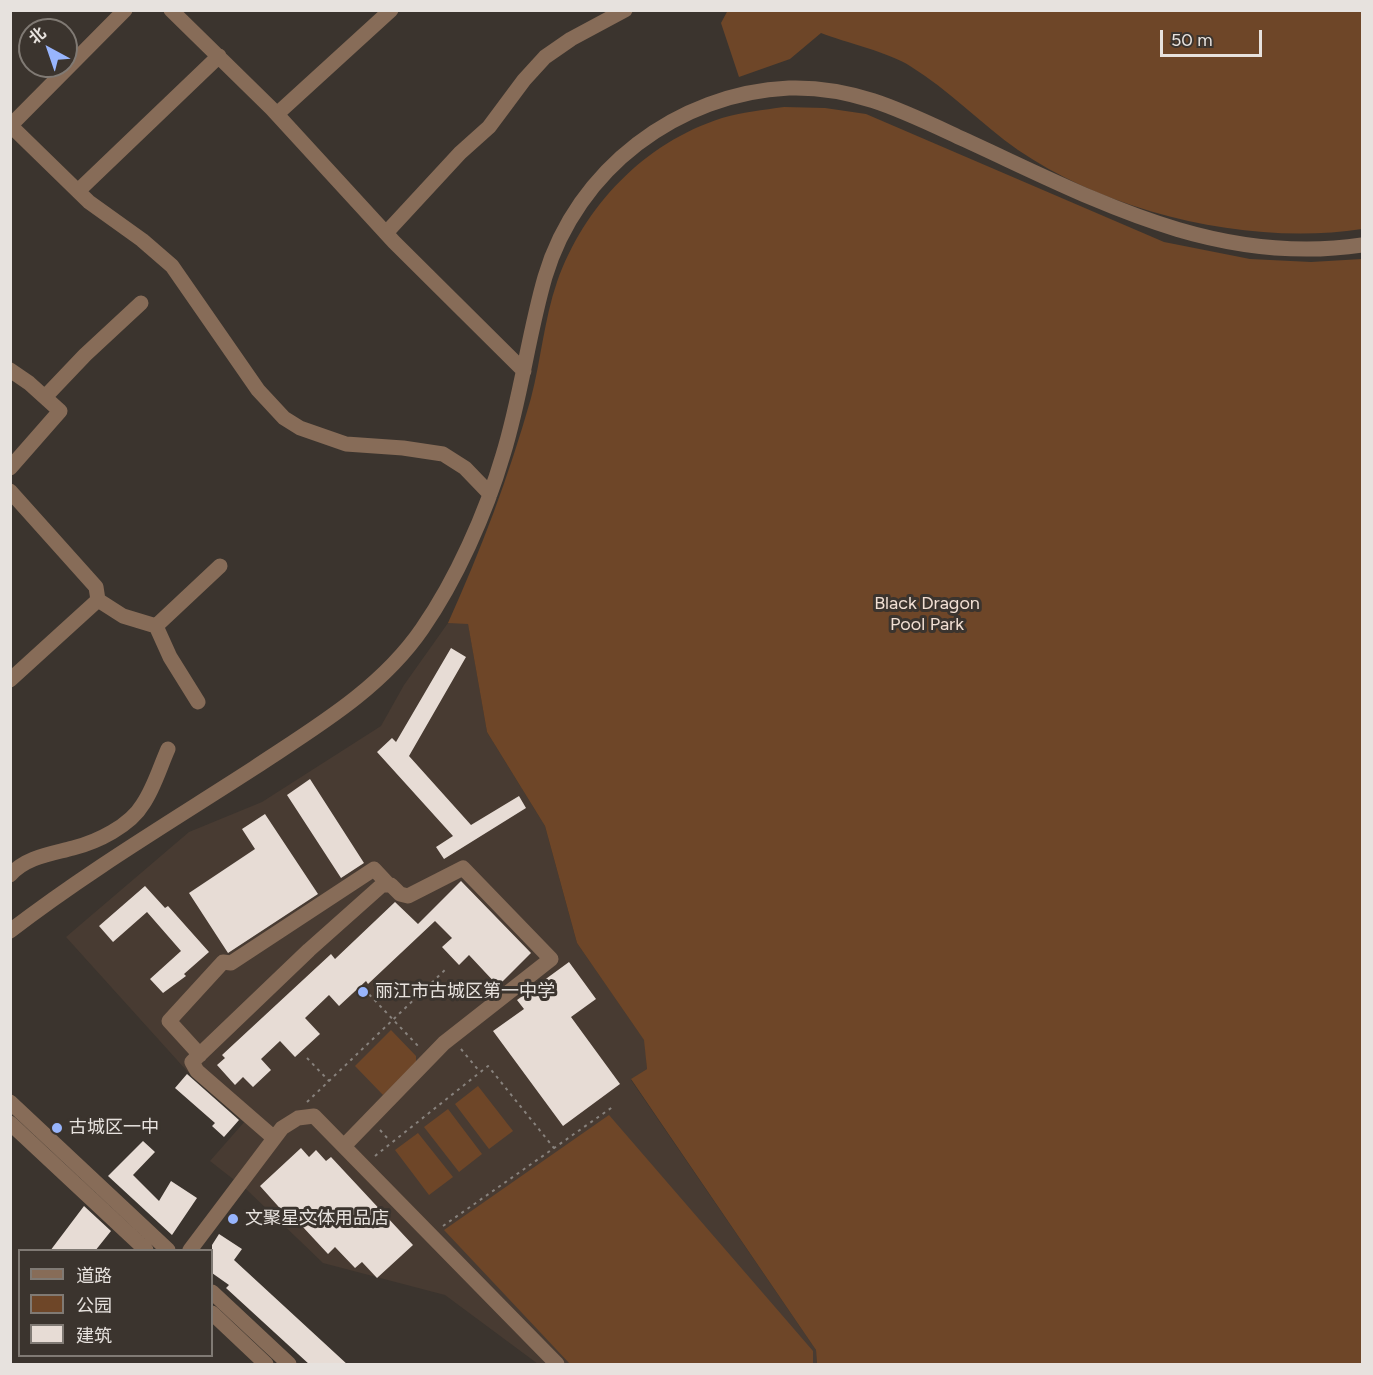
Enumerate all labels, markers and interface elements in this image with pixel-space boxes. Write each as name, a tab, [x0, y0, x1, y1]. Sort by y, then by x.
north arrow	[18, 18, 78, 78]
scale bar	[1163, 18, 1265, 56]
text: 北	[25, 23, 50, 48]
text: 50 m	[1171, 29, 1213, 51]
park label: Black Dragon Pool Park	[874, 593, 980, 636]
place label: 丽江市古城区第一中学	[375, 981, 555, 1003]
marker: 丽江市古城区第一中学	[356, 985, 370, 999]
place label: 古城区一中	[69, 1117, 159, 1139]
marker: 古城区一中	[50, 1121, 64, 1135]
place label: 文聚星文体用品店	[245, 1208, 389, 1230]
marker: 文聚星文体用品店	[226, 1212, 240, 1226]
legend	[18, 1249, 213, 1357]
text: 道路	[76, 1265, 112, 1287]
text: 公园	[76, 1295, 112, 1317]
text: 建筑	[76, 1325, 112, 1347]

